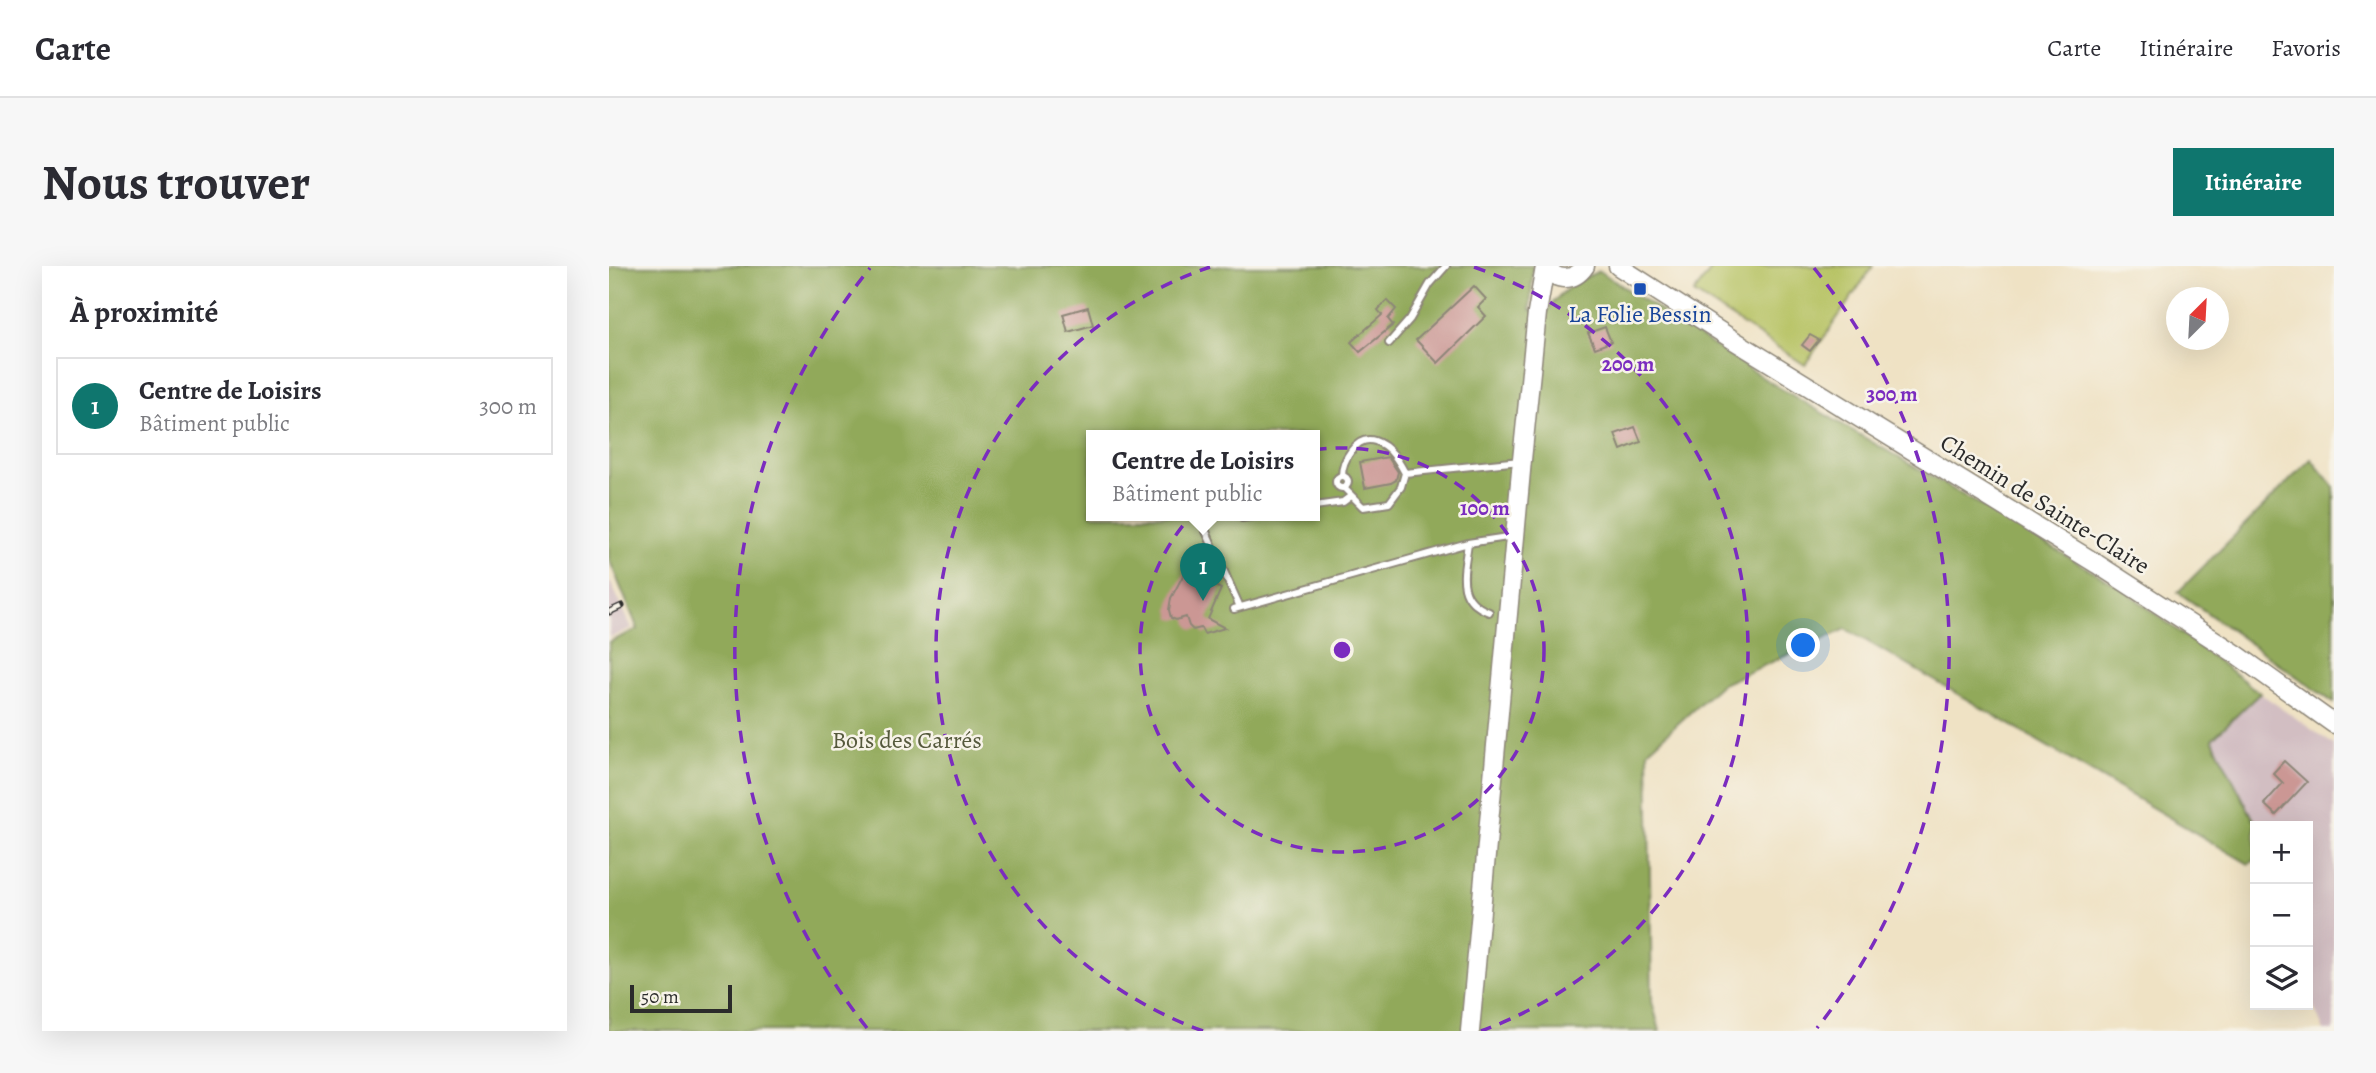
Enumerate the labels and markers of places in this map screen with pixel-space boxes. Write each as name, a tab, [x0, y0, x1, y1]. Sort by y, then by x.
marker: La Folie Bessin	[1632, 281, 1648, 297]
place label: La Folie Bessin	[1568, 298, 1712, 330]
pin: 1	[1180, 543, 1226, 601]
centre of rings	[1330, 638, 1354, 662]

